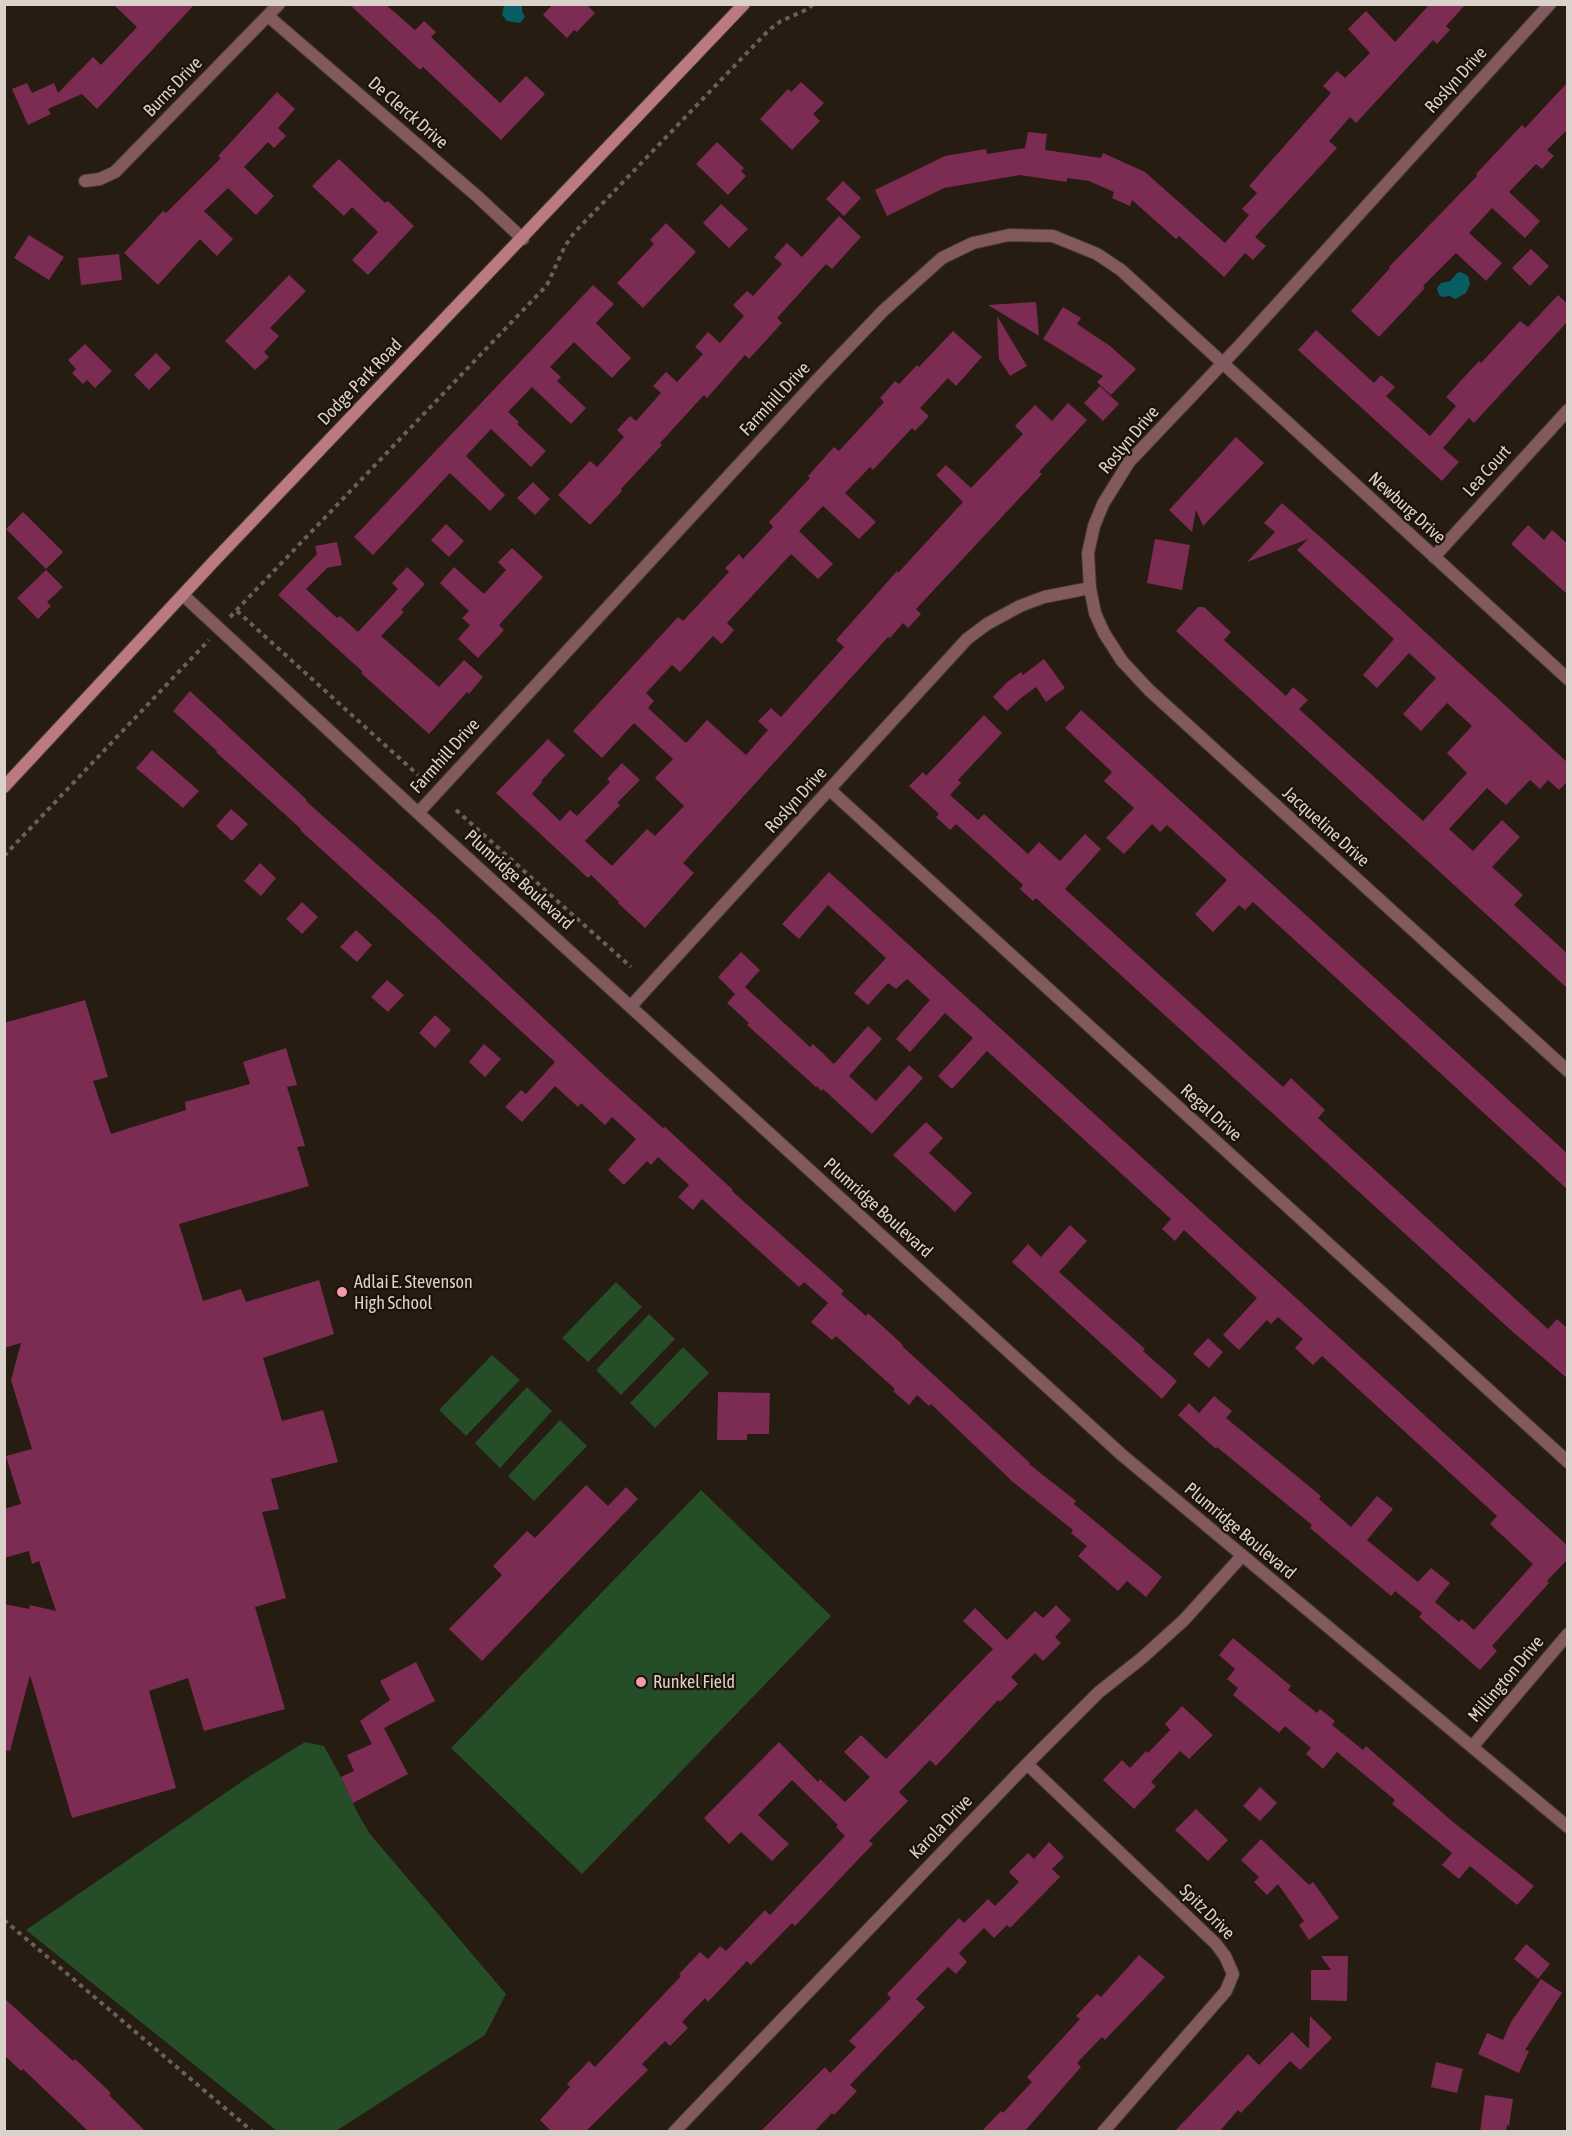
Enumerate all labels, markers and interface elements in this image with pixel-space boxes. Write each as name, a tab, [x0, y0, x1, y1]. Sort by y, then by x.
street label: Roslyn Drive	[1421, 42, 1491, 118]
street label: Burns Drive	[139, 53, 207, 121]
street label: De Clerck Drive	[364, 72, 452, 154]
street label: Dodge Park Road	[313, 334, 407, 430]
street label: Farmhill Drive	[735, 357, 815, 441]
street label: Roslyn Drive	[1094, 402, 1164, 478]
street label: Lea Court	[1458, 441, 1516, 501]
street label: Newburg Drive	[1364, 468, 1450, 548]
street label: Farmhill Drive	[406, 714, 484, 798]
street label: Roslyn Drive	[761, 762, 831, 838]
street label: Jacqueline Drive	[1278, 782, 1374, 872]
street label: Plumridge Boulevard	[460, 825, 578, 935]
street label: Regal Drive	[1176, 1080, 1246, 1146]
street label: Plumridge Boulevard	[819, 1153, 937, 1263]
place label: Adlai E. Stevenson High School	[354, 1271, 473, 1314]
marker: Adlai E. Stevenson High School	[335, 1285, 349, 1299]
street label: Plumridge Boulevard	[1180, 1478, 1300, 1584]
street label: Millington Drive	[1464, 1631, 1548, 1727]
place label: Runkel Field	[653, 1671, 735, 1693]
marker: Runkel Field	[634, 1675, 648, 1689]
street label: Karola Drive	[905, 1790, 977, 1864]
street label: Spitz Drive	[1175, 1880, 1239, 1944]

